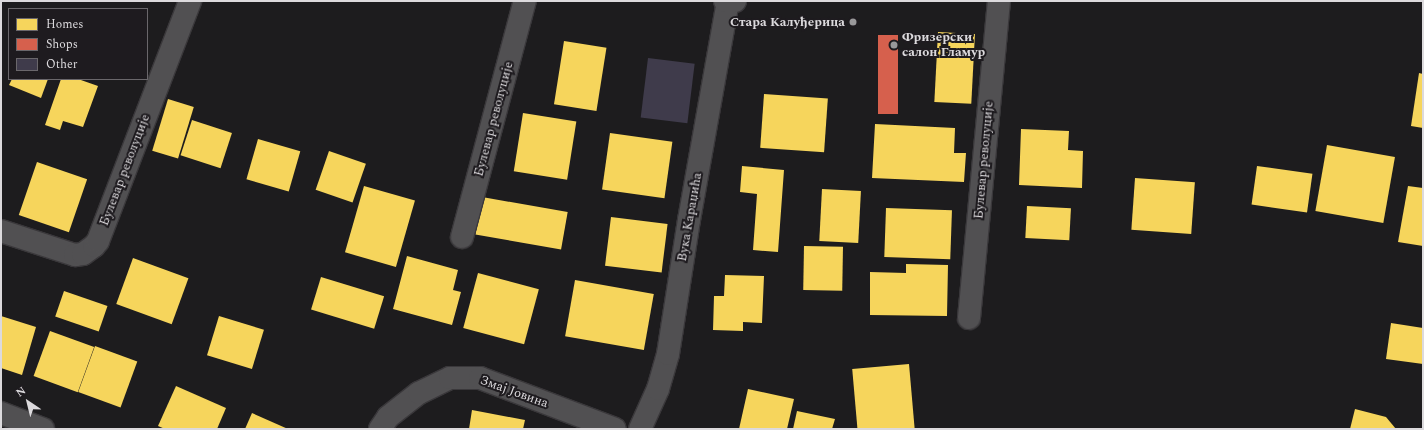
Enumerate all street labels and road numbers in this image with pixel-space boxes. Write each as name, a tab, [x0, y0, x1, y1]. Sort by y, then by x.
street label: Булевар револуције	[471, 60, 517, 178]
street label: Булевар револуције	[971, 100, 997, 220]
street label: Булевар револуције	[97, 112, 153, 228]
street label: Вука Караџића	[675, 171, 705, 263]
street label: Змај Јовина	[478, 372, 550, 412]

